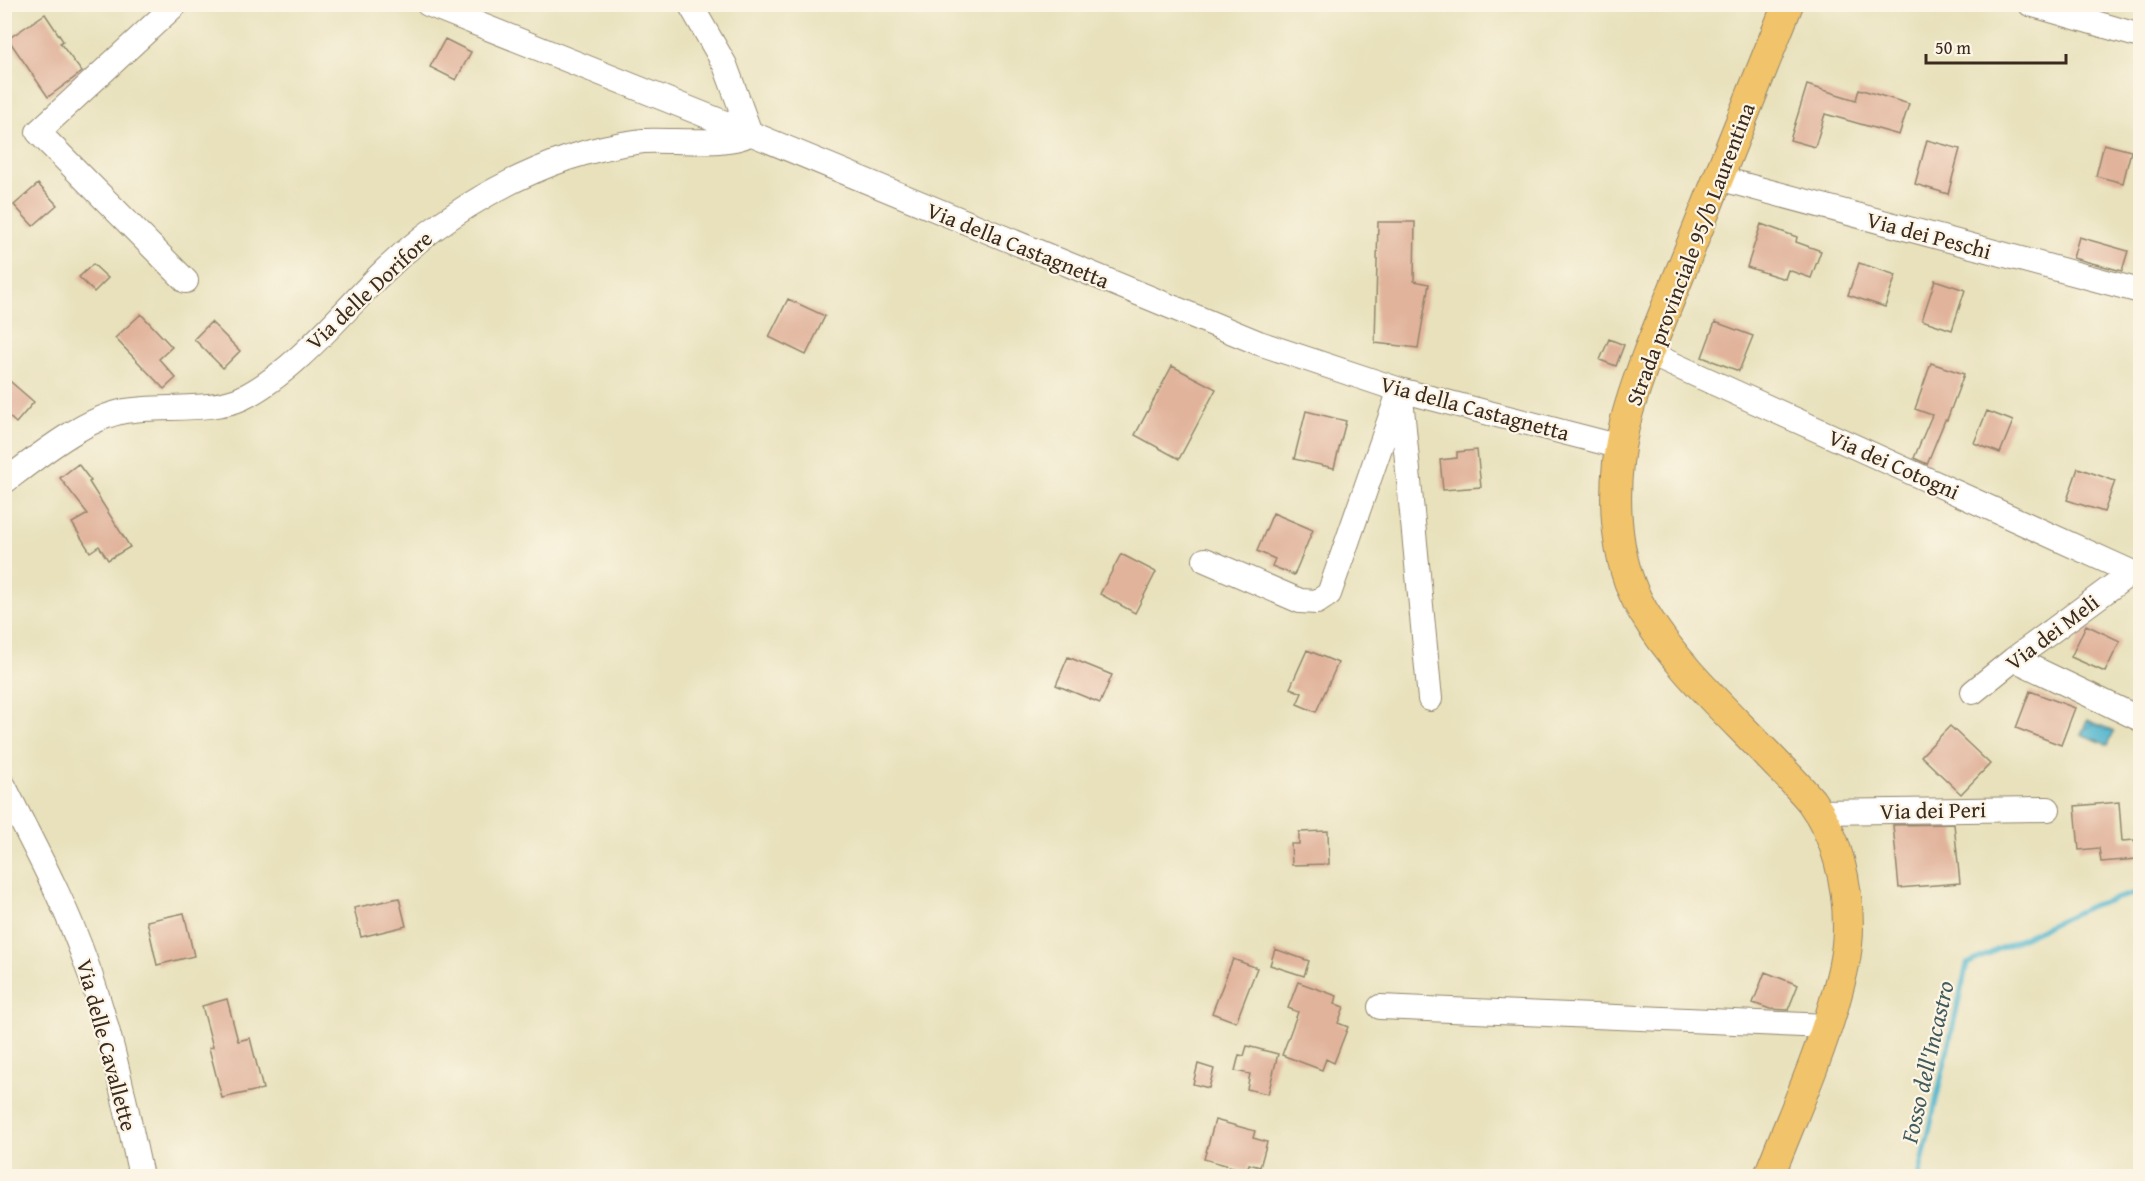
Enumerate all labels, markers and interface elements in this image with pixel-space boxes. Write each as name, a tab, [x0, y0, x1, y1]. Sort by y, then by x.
scale bar	[1926, 27, 2066, 65]
text: 50 m	[1935, 34, 1971, 61]
street label: Strada provinciale 95/b Laurentina	[1617, 97, 1763, 410]
street label: Via della Castagnetta	[922, 194, 1115, 296]
street label: Via dei Peschi	[1863, 203, 1995, 267]
street label: Via delle Dorifore	[299, 223, 439, 357]
street label: Via della Castagnetta	[1377, 367, 1574, 449]
street label: Via dei Cotogni	[1823, 421, 1965, 507]
street label: Via dei Meli	[1999, 586, 2105, 678]
street label: Via dei Peri	[1880, 793, 1986, 827]
street label: Via delle Cavallette	[69, 955, 145, 1135]
water label: Fosso dell'Incastro	[1891, 977, 1963, 1148]

